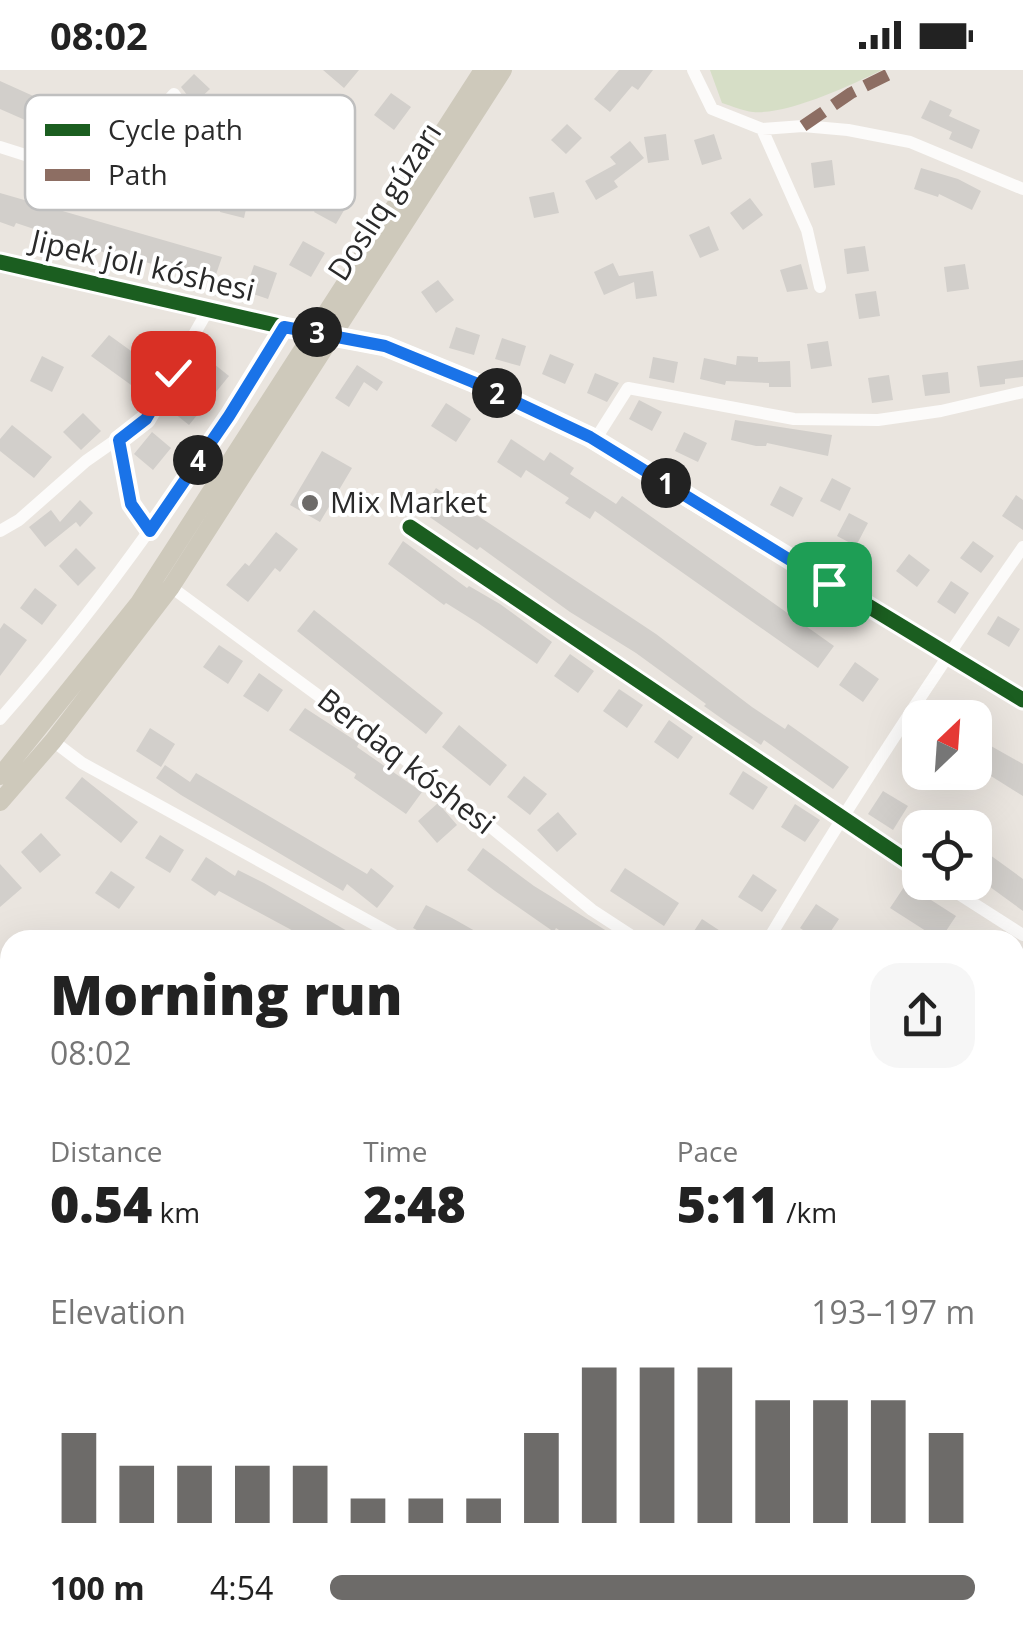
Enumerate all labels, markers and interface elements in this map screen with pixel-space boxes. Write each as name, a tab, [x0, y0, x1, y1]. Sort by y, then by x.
text: 08:02	[50, 9, 148, 61]
legend	[25, 95, 355, 210]
text: Cycle path	[108, 110, 243, 148]
street label: Doslıq gúzarı	[317, 114, 450, 288]
text: Path	[108, 155, 168, 193]
street label: Jipek jolı kóshesi	[25, 218, 259, 310]
pin: 3	[292, 307, 342, 357]
text: 3	[309, 313, 325, 351]
pin	[131, 331, 216, 416]
icon: check	[146, 346, 201, 401]
pin: 2	[472, 368, 522, 418]
text: 2	[489, 374, 505, 412]
pin: 4	[173, 435, 223, 485]
text: 4	[190, 441, 206, 479]
pin: 1	[641, 458, 691, 508]
text: 1	[658, 464, 674, 502]
place label: Mix Market	[330, 481, 487, 522]
marker: Mix Market	[299, 492, 321, 514]
pin	[787, 542, 872, 627]
icon: arrive	[802, 557, 857, 612]
street label: Berdaq kóshesi	[310, 679, 504, 843]
north arrow	[902, 700, 992, 790]
map controls	[902, 700, 992, 900]
button: locate	[902, 810, 992, 900]
text: Morning run	[50, 956, 403, 1031]
button: share	[870, 963, 975, 1068]
text: 08:02	[50, 1031, 132, 1074]
text: Distance	[50, 1132, 163, 1170]
text: Time	[363, 1132, 427, 1170]
text: Pace	[677, 1132, 738, 1170]
text: 0.54	[50, 1170, 152, 1238]
text: 2:48	[363, 1170, 466, 1238]
text: 5:11	[677, 1170, 779, 1238]
text: km	[152, 1193, 200, 1231]
text: /km	[779, 1193, 837, 1231]
text: Elevation	[50, 1290, 186, 1333]
text: 193–197 m	[811, 1290, 975, 1333]
text: 100 m	[50, 1566, 145, 1609]
text: 4:54	[210, 1566, 273, 1609]

